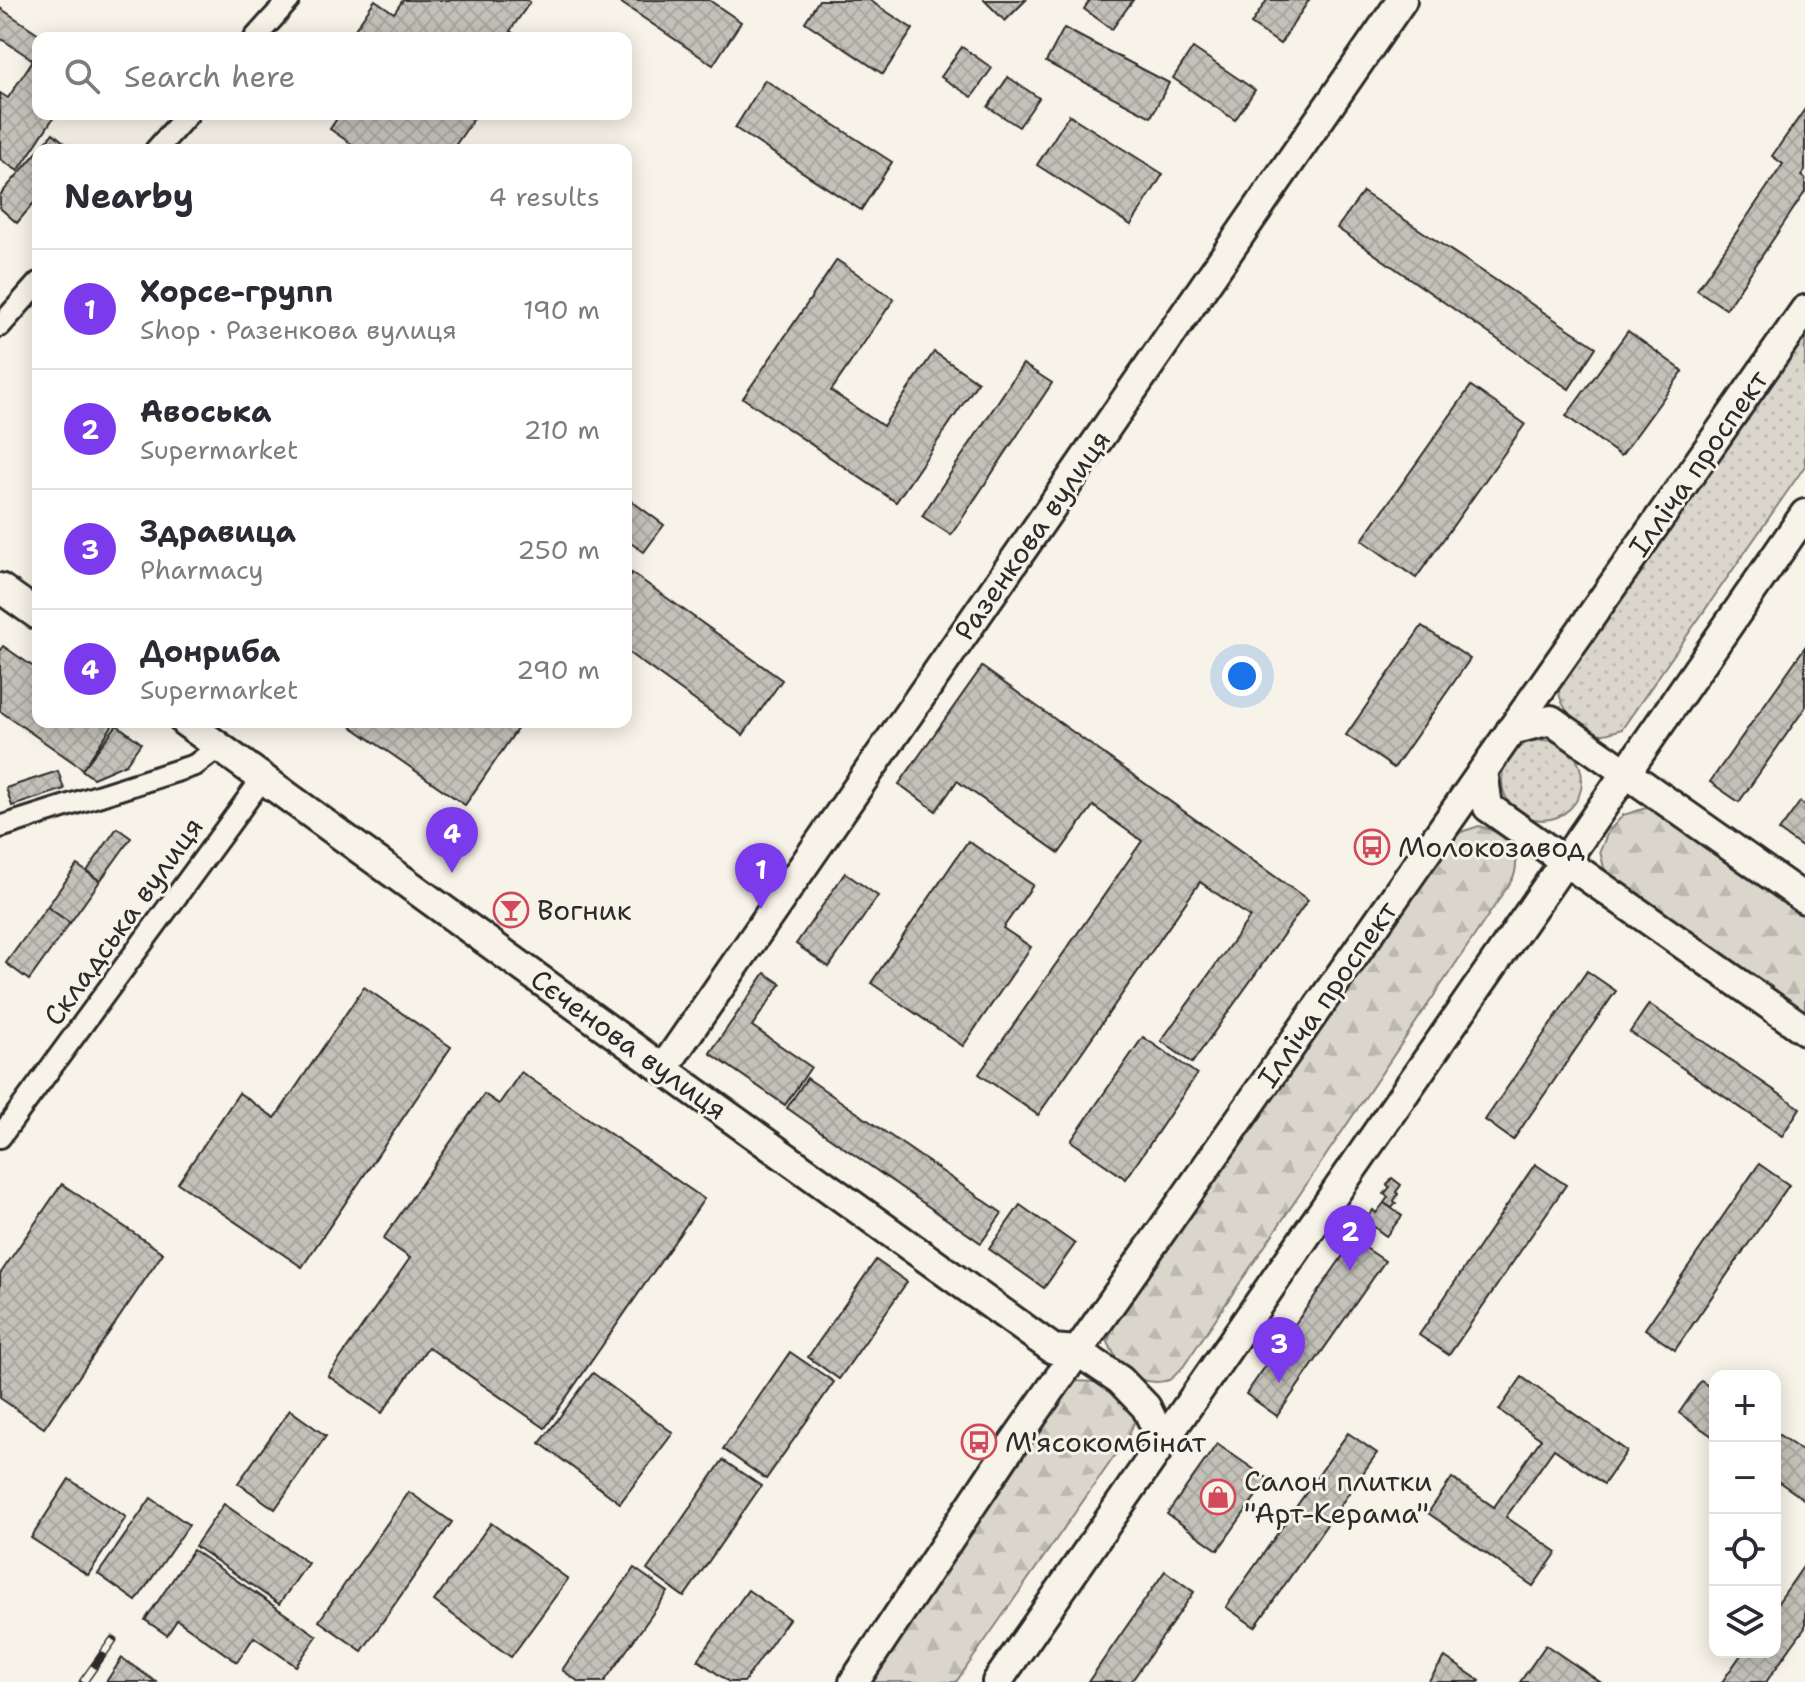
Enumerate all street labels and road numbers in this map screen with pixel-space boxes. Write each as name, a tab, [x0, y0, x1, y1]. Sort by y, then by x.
street label: Ілліча проспект	[1619, 362, 1777, 564]
street label: Разенкова вулиця	[945, 422, 1119, 648]
street label: Складська вулиця	[34, 809, 212, 1033]
street label: Ілліча проспект	[1248, 893, 1406, 1095]
street label: Сєченова вулиця	[523, 960, 735, 1128]

